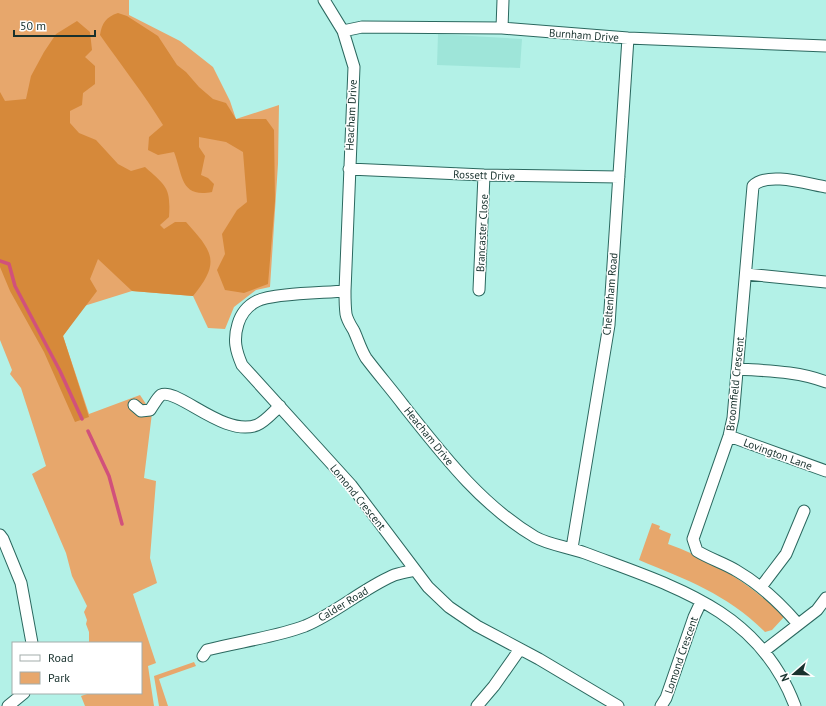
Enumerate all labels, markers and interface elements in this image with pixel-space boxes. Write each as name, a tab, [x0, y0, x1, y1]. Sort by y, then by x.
scale bar	[14, 12, 95, 38]
text: 50 m	[20, 18, 46, 33]
street label: Burnham Drive	[549, 26, 620, 44]
street label: Heacham Drive	[342, 79, 360, 151]
street label: Rossett Drive	[453, 167, 516, 183]
street label: Brancaster Close	[473, 193, 491, 272]
street label: Cheltenham Road	[599, 252, 621, 336]
street label: Broomfield Crescent	[723, 336, 747, 432]
street label: Heacham Drive	[401, 404, 457, 468]
street label: Lovington Lane	[742, 435, 815, 473]
street label: Lomond Crescent	[327, 461, 389, 533]
street label: Calder Road	[315, 583, 371, 624]
street label: Lomond Crescent	[661, 614, 701, 695]
legend	[12, 642, 142, 694]
text: Road	[48, 650, 73, 665]
north arrow	[774, 654, 814, 694]
text: Park	[48, 670, 70, 685]
text: N	[777, 672, 792, 683]

